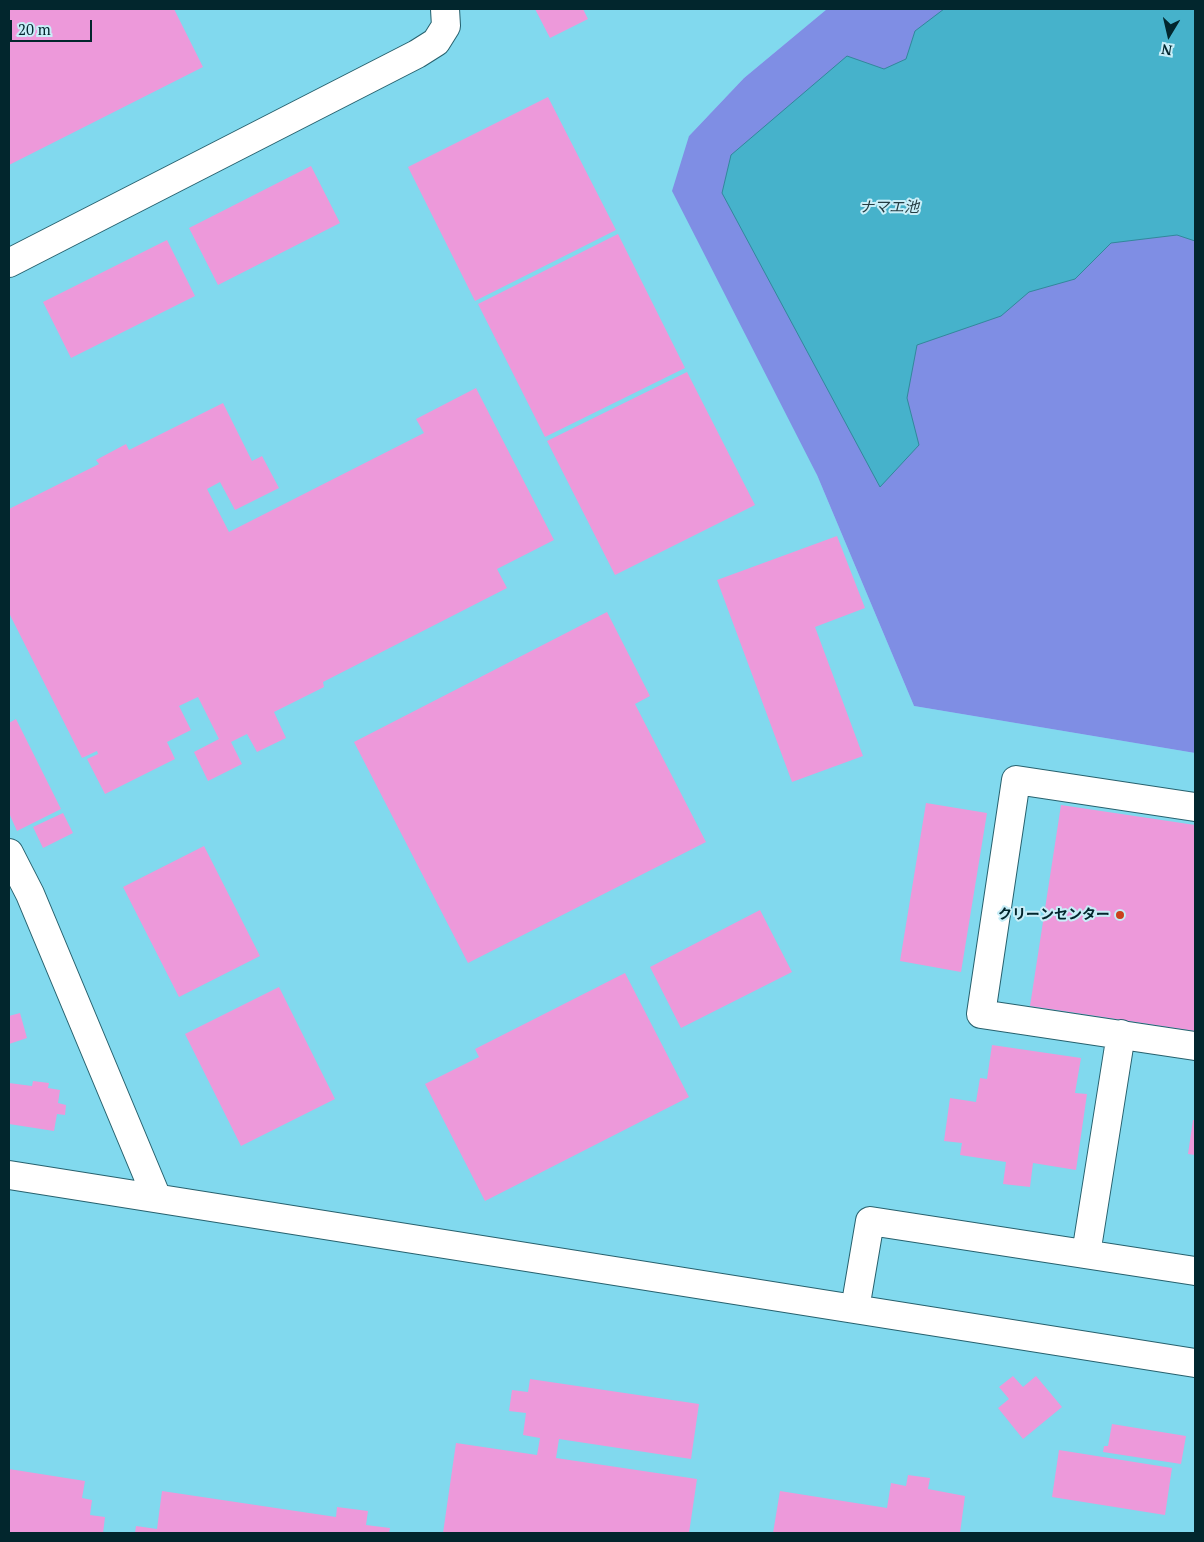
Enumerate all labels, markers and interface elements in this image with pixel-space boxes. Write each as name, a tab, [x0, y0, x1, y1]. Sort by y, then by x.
scale bar	[12, 10, 95, 42]
north arrow	[1144, 10, 1194, 60]
text: 20 m	[18, 19, 51, 39]
text: N	[1160, 40, 1173, 61]
water label: ナマエ池	[859, 199, 919, 217]
place label: クリーンセンター	[998, 907, 1110, 923]
marker: クリーンセンター	[1114, 909, 1126, 921]

